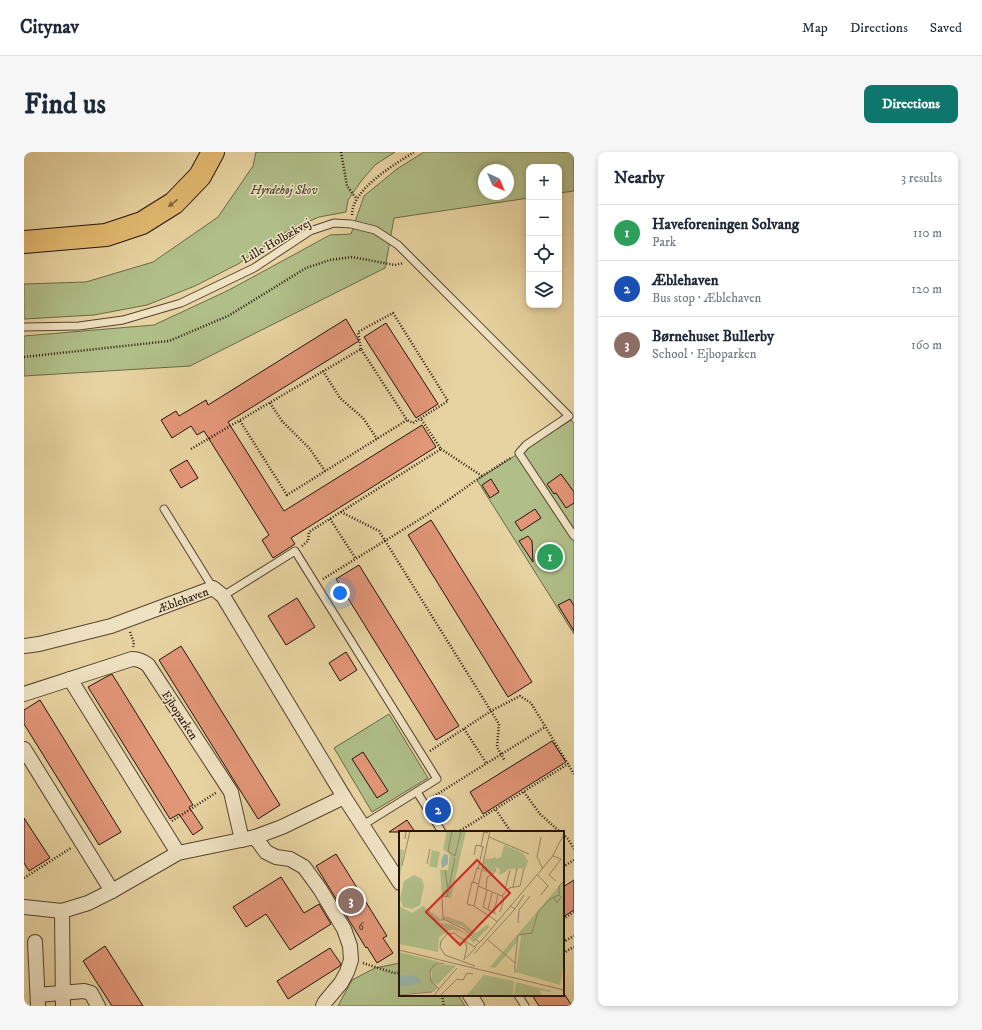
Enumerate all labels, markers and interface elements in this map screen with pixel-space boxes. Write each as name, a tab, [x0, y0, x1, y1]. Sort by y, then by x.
text: Citynav	[20, 16, 79, 39]
text: Map	[802, 19, 828, 37]
text: Directions	[850, 19, 908, 37]
text: Saved	[930, 19, 962, 37]
button: Directions	[864, 85, 958, 123]
text: Find us	[24, 87, 106, 122]
north arrow	[478, 164, 514, 200]
map controls	[526, 164, 562, 308]
button: +	[526, 164, 562, 200]
text: Nearby	[614, 167, 664, 189]
text: 3 results	[901, 170, 942, 186]
park label: Hyrdehøj Skov	[250, 183, 318, 198]
one-way arrow	[167, 199, 178, 208]
button: −	[526, 200, 562, 236]
text: Haveforeningen Solvang	[652, 215, 799, 234]
street label: Lille Holbækvej	[239, 216, 314, 267]
text: 1	[625, 225, 629, 241]
text: 110 m	[913, 225, 942, 241]
text: Park	[652, 234, 676, 250]
button: locate	[526, 236, 562, 272]
text: Æblehaven	[652, 271, 719, 290]
button: layers	[526, 272, 562, 308]
text: 2	[624, 281, 630, 297]
text: 120 m	[911, 281, 942, 297]
text: Bus stop · Æblehaven	[652, 290, 761, 306]
text: Børnehuset Bullerby	[652, 327, 774, 346]
text: 3	[625, 337, 629, 353]
text: 160 m	[911, 337, 942, 353]
text: School · Ejboparken	[652, 346, 756, 362]
pin: 1	[537, 542, 563, 572]
your location	[330, 583, 350, 603]
street label: Æblehaven	[155, 584, 211, 617]
street label: Ejboparken	[158, 688, 201, 743]
pin: 2	[425, 795, 451, 825]
inset map	[399, 831, 564, 996]
pin: 3	[338, 886, 364, 916]
house number: 6	[358, 921, 364, 933]

